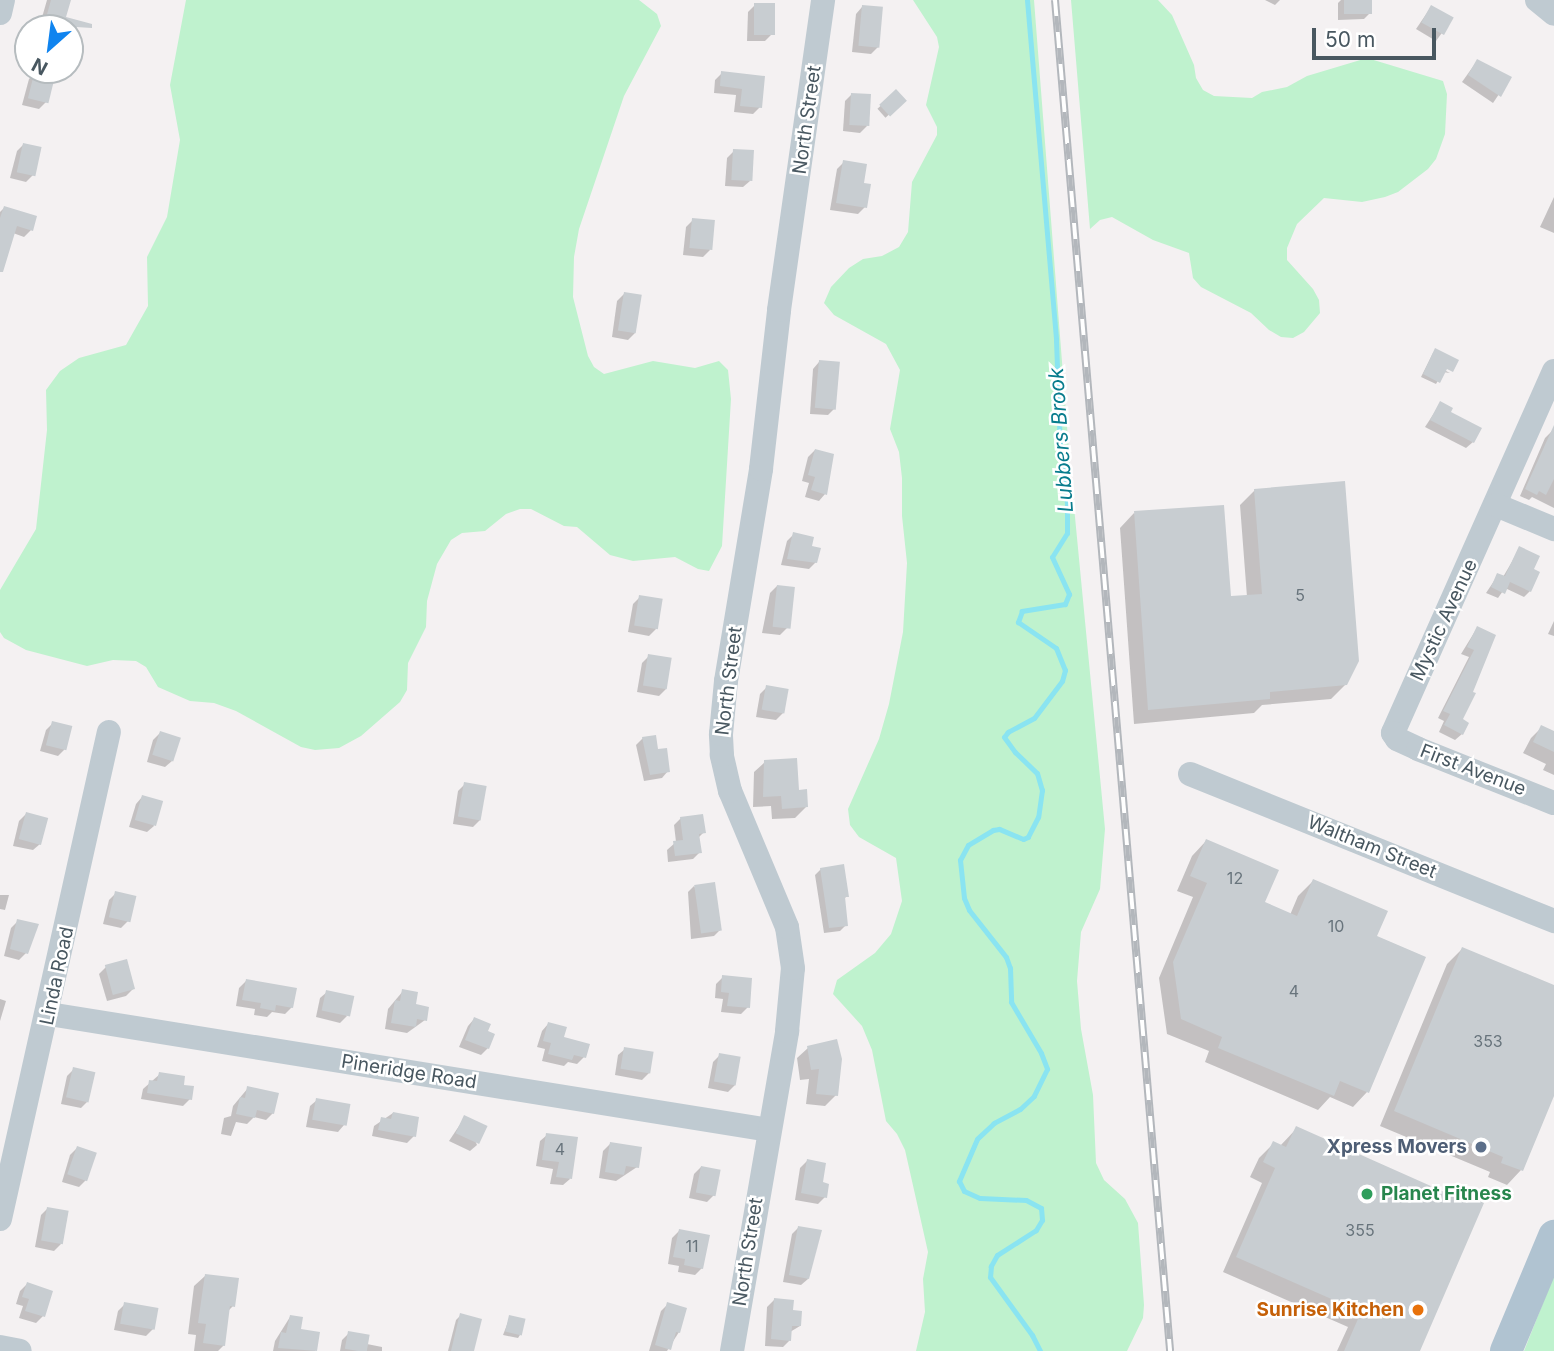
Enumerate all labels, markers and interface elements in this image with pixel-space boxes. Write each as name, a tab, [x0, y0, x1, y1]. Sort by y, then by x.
north arrow	[14, 14, 84, 84]
scale bar	[1316, 14, 1440, 58]
text: 50 m	[1325, 27, 1375, 52]
text: N	[28, 53, 52, 80]
street label: North Street	[788, 64, 826, 176]
water label: Lubbers Brook	[1043, 367, 1079, 513]
street label: Mystic Avenue	[1406, 555, 1482, 685]
house number: 5	[1295, 585, 1305, 605]
street label: North Street	[711, 625, 747, 737]
street label: First Avenue	[1417, 739, 1529, 801]
street label: Waltham Street	[1304, 811, 1440, 883]
house number: 12	[1227, 868, 1243, 888]
house number: 10	[1328, 916, 1344, 936]
street label: Linda Road	[35, 925, 79, 1027]
house number: 4	[1289, 981, 1299, 1001]
house number: 353	[1473, 1031, 1503, 1051]
street label: Pineridge Road	[340, 1050, 478, 1094]
place label: Xpress Movers	[1327, 1136, 1467, 1158]
house number: 4	[555, 1139, 565, 1159]
marker: Xpress Movers	[1473, 1139, 1489, 1155]
place label: Planet Fitness	[1381, 1183, 1512, 1205]
marker: Planet Fitness	[1359, 1186, 1375, 1202]
street label: North Street	[728, 1196, 768, 1308]
house number: 355	[1345, 1220, 1375, 1240]
house number: 11	[685, 1236, 699, 1256]
place label: Sunrise Kitchen	[1257, 1299, 1404, 1321]
marker: Sunrise Kitchen	[1410, 1302, 1426, 1318]

